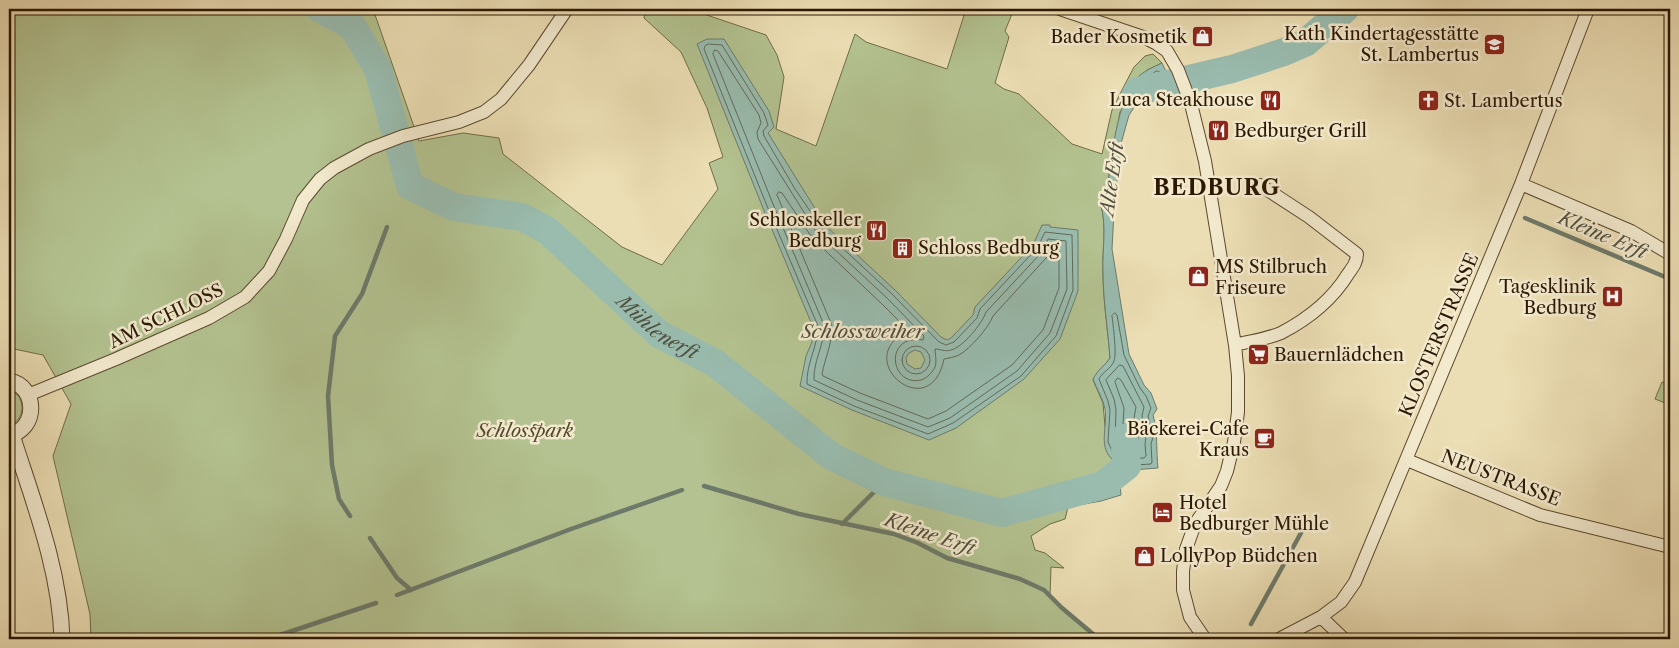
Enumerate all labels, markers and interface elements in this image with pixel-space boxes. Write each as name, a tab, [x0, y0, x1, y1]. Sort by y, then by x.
place label: Kath Kindertagesstätte St. Lambertus	[1284, 23, 1479, 66]
shop icon: Bader Kosmetik	[1191, 25, 1215, 49]
place label: Bader Kosmetik	[1051, 26, 1189, 48]
school or university icon: Kath Kindertagesstätte St. Lambertus	[1483, 32, 1507, 56]
restaurant icon: Luca Steakhouse	[1258, 88, 1282, 112]
place label: Luca Steakhouse	[1109, 89, 1254, 111]
church icon: St. Lambertus	[1416, 89, 1440, 113]
place label: St. Lambertus	[1444, 90, 1563, 112]
restaurant icon: Bedburger Grill	[1206, 119, 1230, 143]
place label: Bedburger Grill	[1234, 120, 1367, 142]
water label: Alte Erft	[1095, 139, 1129, 220]
district label: BEDBURG	[1153, 174, 1281, 201]
water label: Kleine Erft	[1553, 205, 1652, 264]
place label: Schlosskeller Bedburg	[749, 209, 862, 252]
restaurant icon: Schlosskeller Bedburg	[865, 218, 889, 242]
building icon: Schloss Bedburg	[890, 236, 914, 260]
place label: Schloss Bedburg	[918, 237, 1059, 259]
street label: KLOSTERSTRASSE	[1395, 250, 1483, 420]
place label: MS Stilbruch Friseure	[1215, 256, 1327, 299]
shop icon: MS Stilbruch Friseure	[1187, 265, 1211, 289]
place label: Tagesklinik Bedburg	[1499, 276, 1598, 319]
street label: AM SCHLOSS	[104, 279, 227, 354]
hospital icon: Tagesklinik Bedburg	[1600, 285, 1624, 309]
water label: Mühlenerft	[611, 288, 704, 365]
water label: Schlossweiher	[801, 320, 926, 343]
supermarket icon: Bauernlädchen	[1246, 343, 1270, 367]
place label: Bauernlädchen	[1274, 344, 1404, 366]
place label: Bäckerei-Cafe Kraus	[1127, 418, 1249, 461]
park label: Schlosspark	[476, 420, 574, 442]
cafe icon: Bäckerei-Cafe Kraus	[1253, 427, 1277, 451]
street label: NEUSTRASSE	[1438, 445, 1564, 511]
place label: Hotel Bedburger Mühle	[1179, 492, 1329, 535]
hotel icon: Hotel Bedburger Mühle	[1151, 501, 1175, 525]
water label: Kleine Erft	[880, 507, 980, 561]
shop icon: LollyPop Büdchen	[1132, 544, 1156, 568]
place label: LollyPop Büdchen	[1160, 545, 1318, 567]

